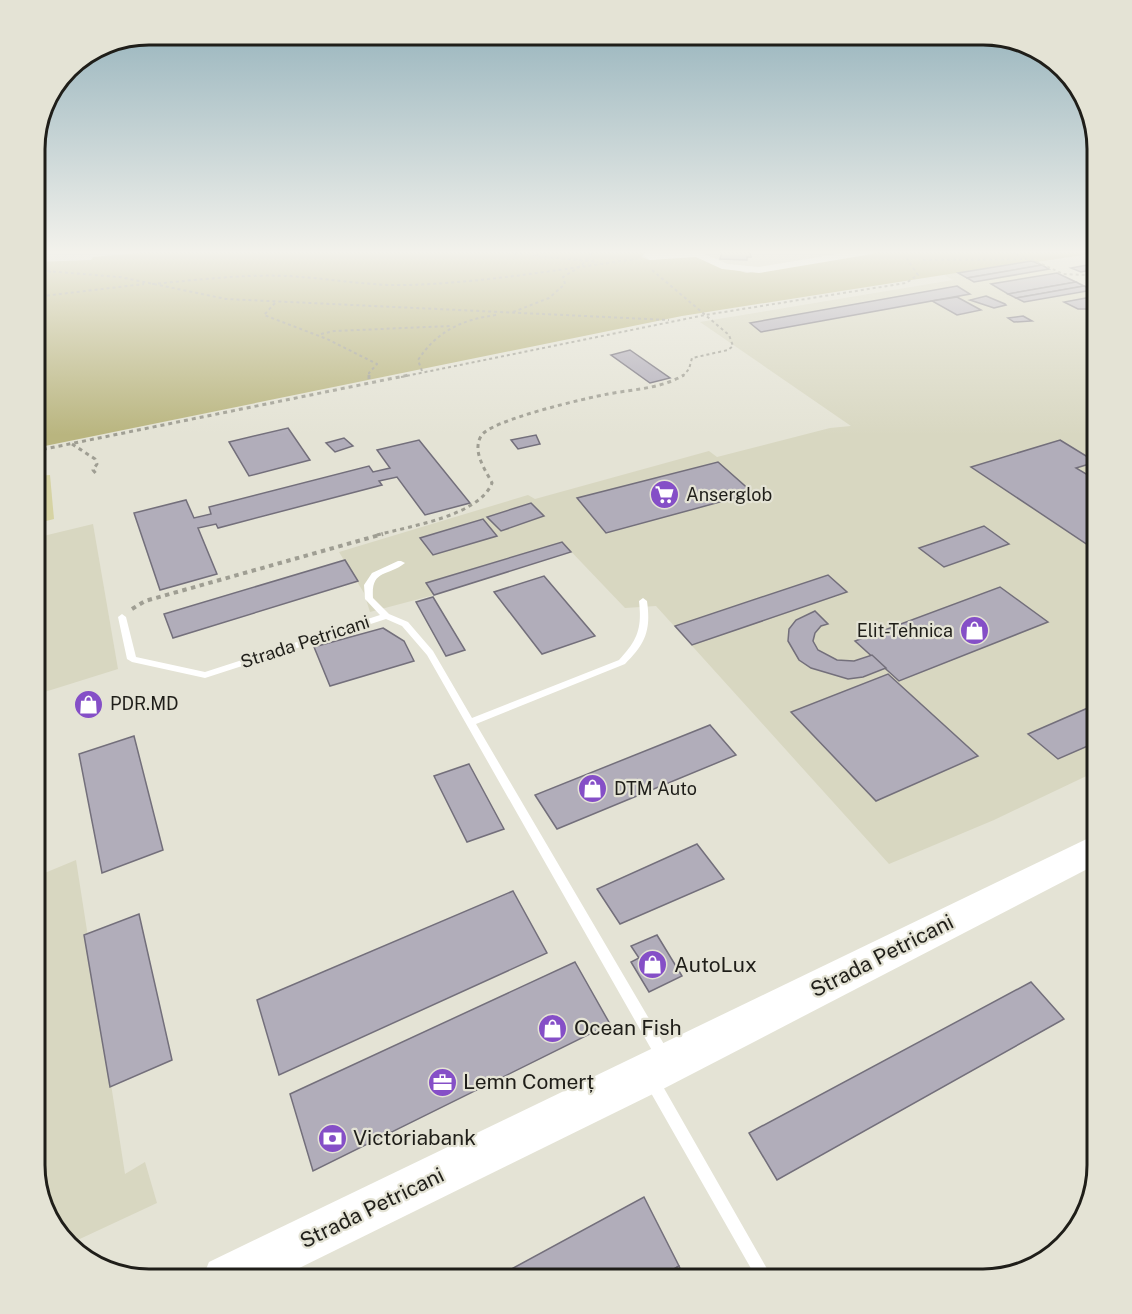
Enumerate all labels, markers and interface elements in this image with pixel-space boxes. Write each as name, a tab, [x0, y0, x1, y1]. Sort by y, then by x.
supermarket icon: Anserglob	[649, 479, 681, 511]
place label: Anserglob	[686, 484, 772, 505]
street label: Strada Petricani	[238, 611, 372, 672]
shop icon: Elit-Tehnica	[958, 615, 990, 647]
place label: Elit-Tehnica	[857, 620, 953, 641]
shop icon: PDR.MD	[73, 688, 105, 720]
place label: PDR.MD	[110, 693, 179, 714]
shop icon: DTM Auto	[577, 773, 609, 805]
place label: DTM Auto	[614, 778, 697, 799]
street label: Strada Petricani	[806, 909, 957, 1002]
shop icon: AutoLux	[637, 949, 669, 981]
place label: AutoLux	[674, 952, 757, 977]
shop icon: Ocean Fish	[537, 1012, 569, 1044]
place label: Ocean Fish	[574, 1015, 682, 1040]
office icon: Lemn Comerț	[426, 1066, 458, 1098]
place label: Lemn Comerț	[463, 1069, 594, 1094]
bank icon: Victoriabank	[316, 1122, 348, 1154]
place label: Victoriabank	[353, 1125, 476, 1150]
street label: Strada Petricani	[296, 1162, 448, 1253]

